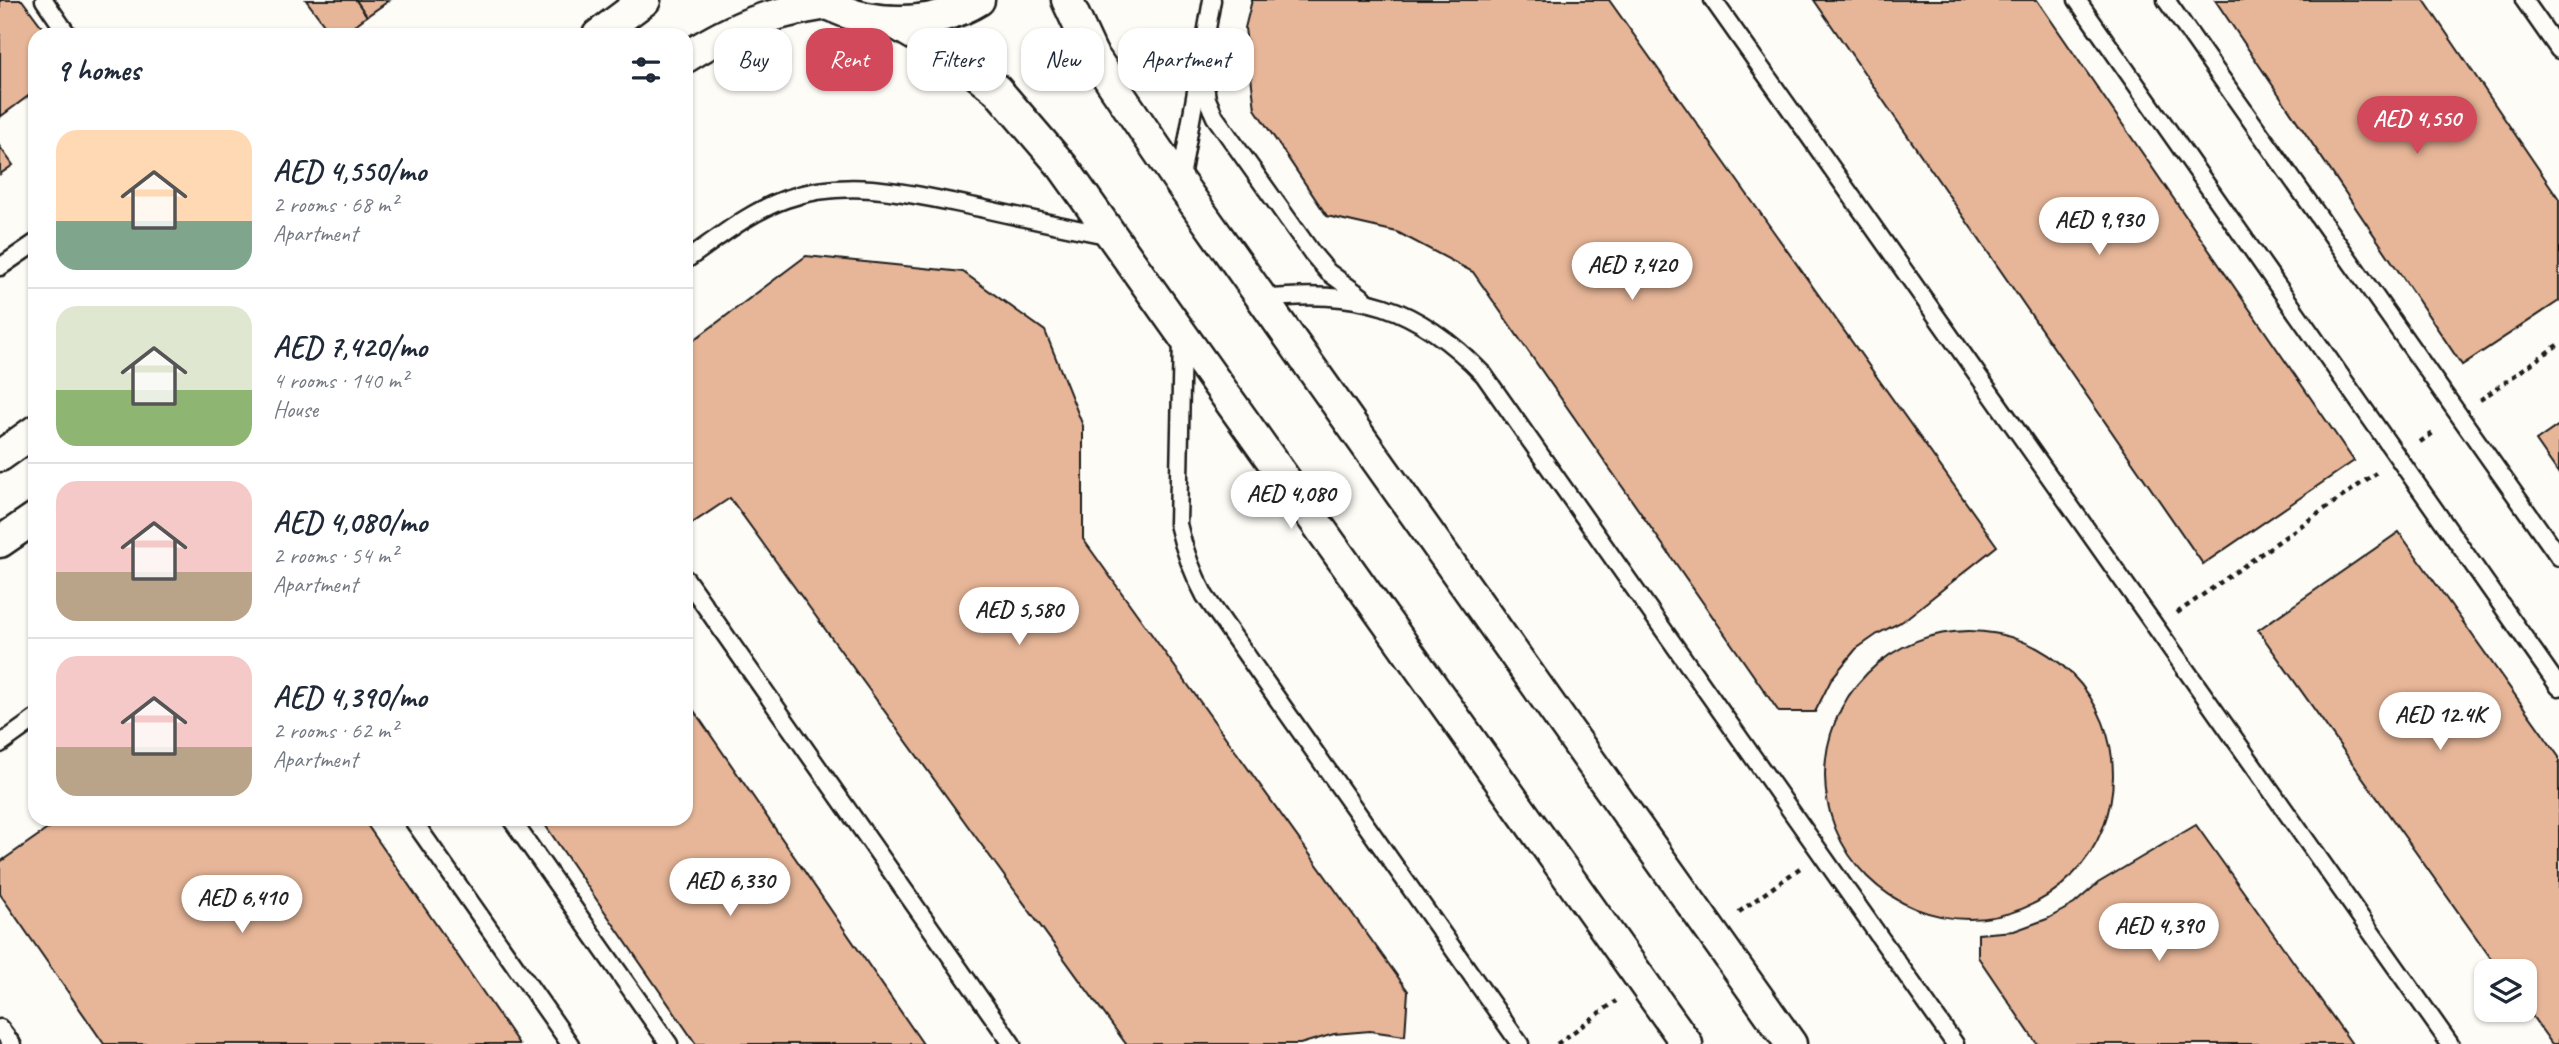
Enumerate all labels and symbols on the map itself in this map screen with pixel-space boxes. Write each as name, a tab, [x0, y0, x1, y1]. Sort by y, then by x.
pin: AED 4,550	[2337, 96, 2497, 156]
pin: AED 9,930	[2019, 198, 2179, 257]
pin: AED 7,420	[1552, 243, 1712, 302]
pin: AED 4,080	[1211, 472, 1371, 531]
pin: AED 5,580	[939, 588, 1099, 647]
pin: AED 12.4K	[2360, 692, 2520, 752]
pin: AED 6,330	[650, 858, 810, 918]
pin: AED 6,410	[162, 876, 322, 935]
pin: AED 4,390	[2079, 904, 2239, 963]

